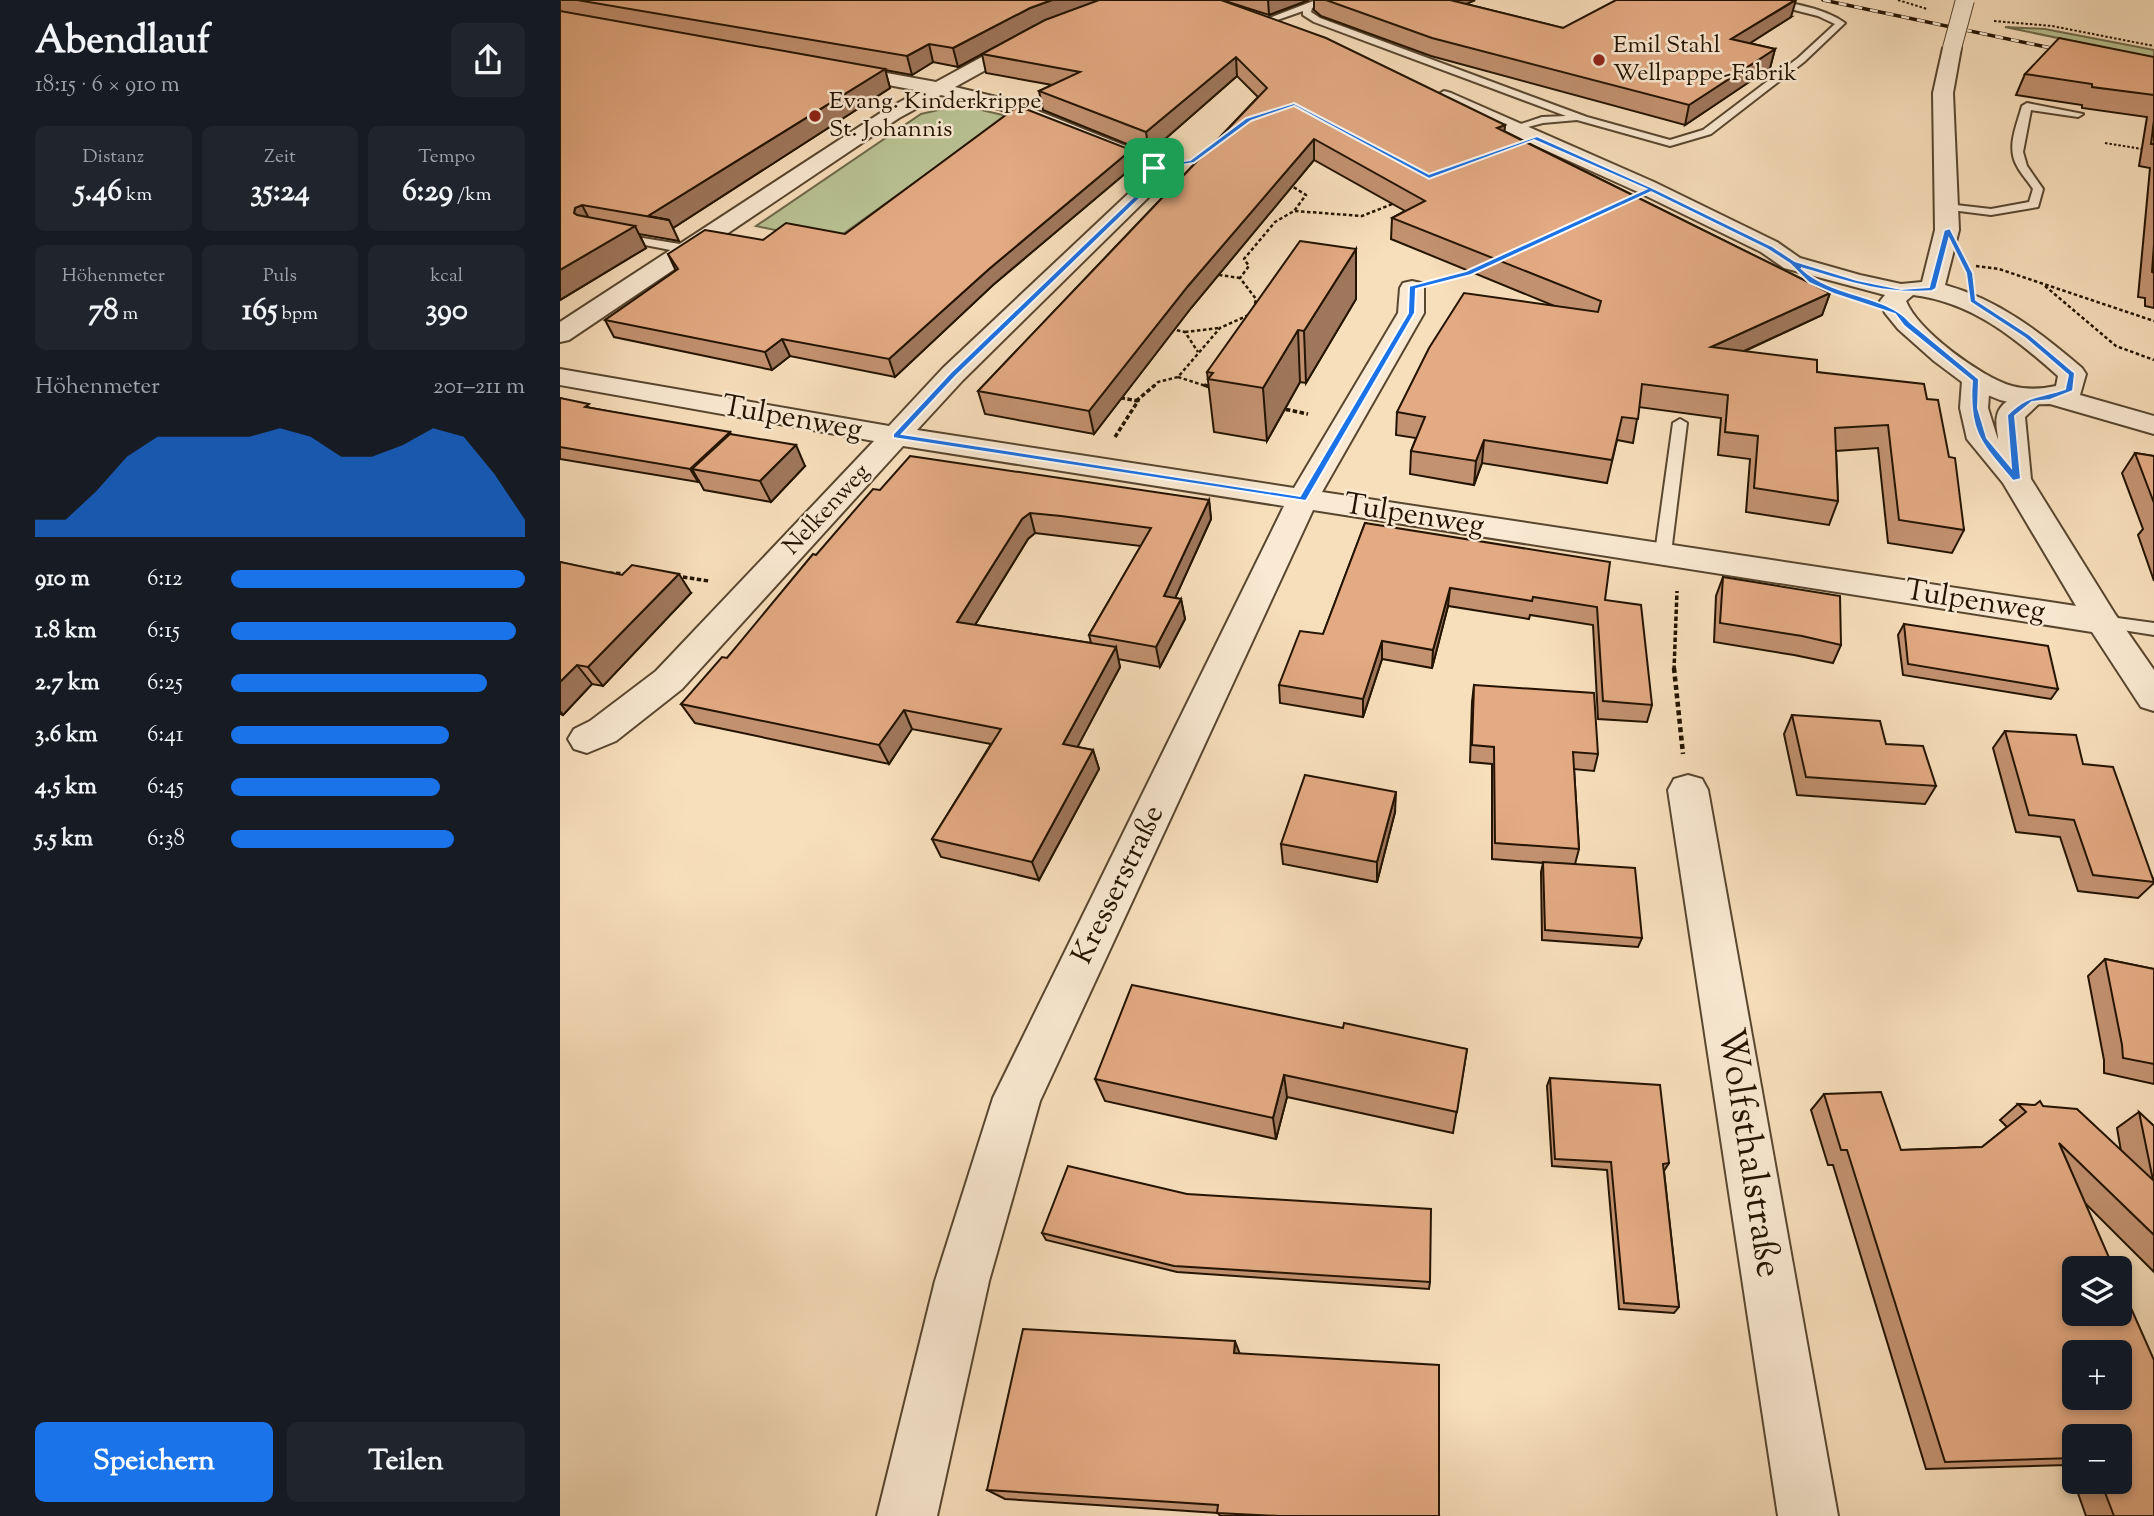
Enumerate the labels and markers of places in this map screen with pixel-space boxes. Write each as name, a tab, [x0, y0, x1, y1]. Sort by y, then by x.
place label: Emil Stahl Wellpappe-Fabrik	[1613, 29, 1797, 91]
marker: Emil Stahl Wellpappe-Fabrik	[1591, 52, 1607, 68]
place label: Evang. Kinderkrippe St. Johannis	[829, 85, 1041, 147]
marker: Evang. Kinderkrippe St. Johannis	[807, 108, 823, 124]
pin	[1124, 138, 1184, 198]

